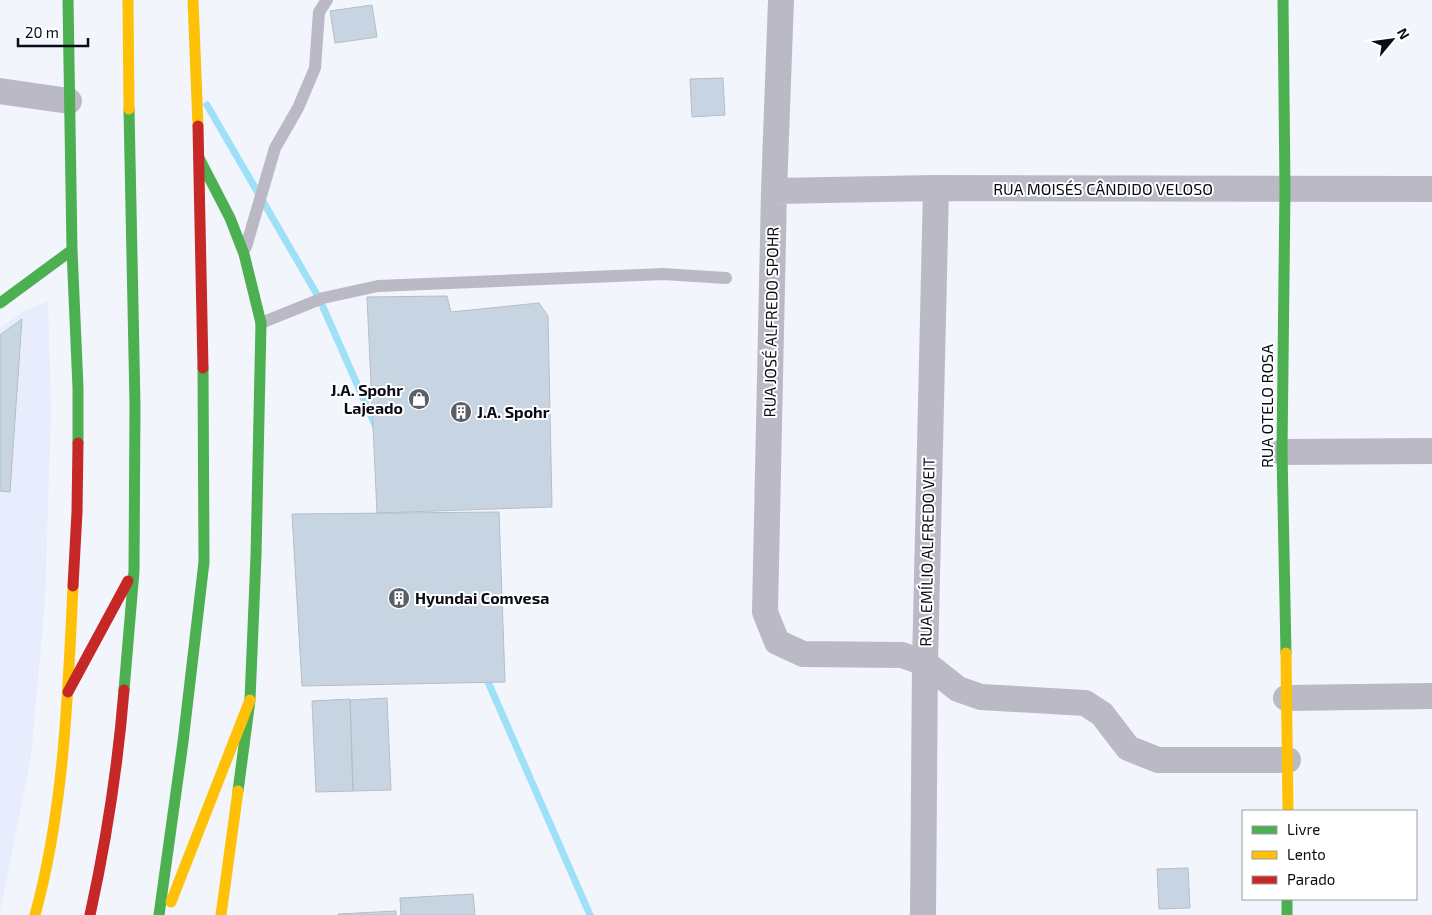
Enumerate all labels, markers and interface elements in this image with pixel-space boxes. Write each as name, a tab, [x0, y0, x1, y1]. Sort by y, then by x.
scale bar	[18, 15, 88, 47]
north arrow	[1367, 15, 1417, 65]
text: 20 m	[25, 23, 59, 41]
text: N	[1394, 25, 1414, 42]
street label: RUA MOISÉS CÂNDIDO VELOSO	[993, 179, 1213, 198]
street label: RUA JOSÉ ALFREDO SPOHR	[759, 226, 782, 418]
street label: RUA OTELO ROSA	[1257, 344, 1276, 468]
place label: J.A. Spohr Lajeado	[330, 380, 403, 417]
shop icon: J.A. Spohr Lajeado	[407, 387, 431, 411]
building icon: J.A. Spohr	[449, 400, 473, 424]
place label: J.A. Spohr	[477, 402, 550, 421]
street label: RUA EMÍLIO ALFREDO VEIT	[915, 457, 938, 647]
building icon: Hyundai Comvesa	[387, 586, 411, 610]
place label: Hyundai Comvesa	[415, 588, 549, 608]
legend	[1242, 810, 1417, 900]
text: Livre	[1287, 820, 1320, 838]
text: Lento	[1287, 845, 1326, 863]
text: Parado	[1287, 870, 1335, 888]

